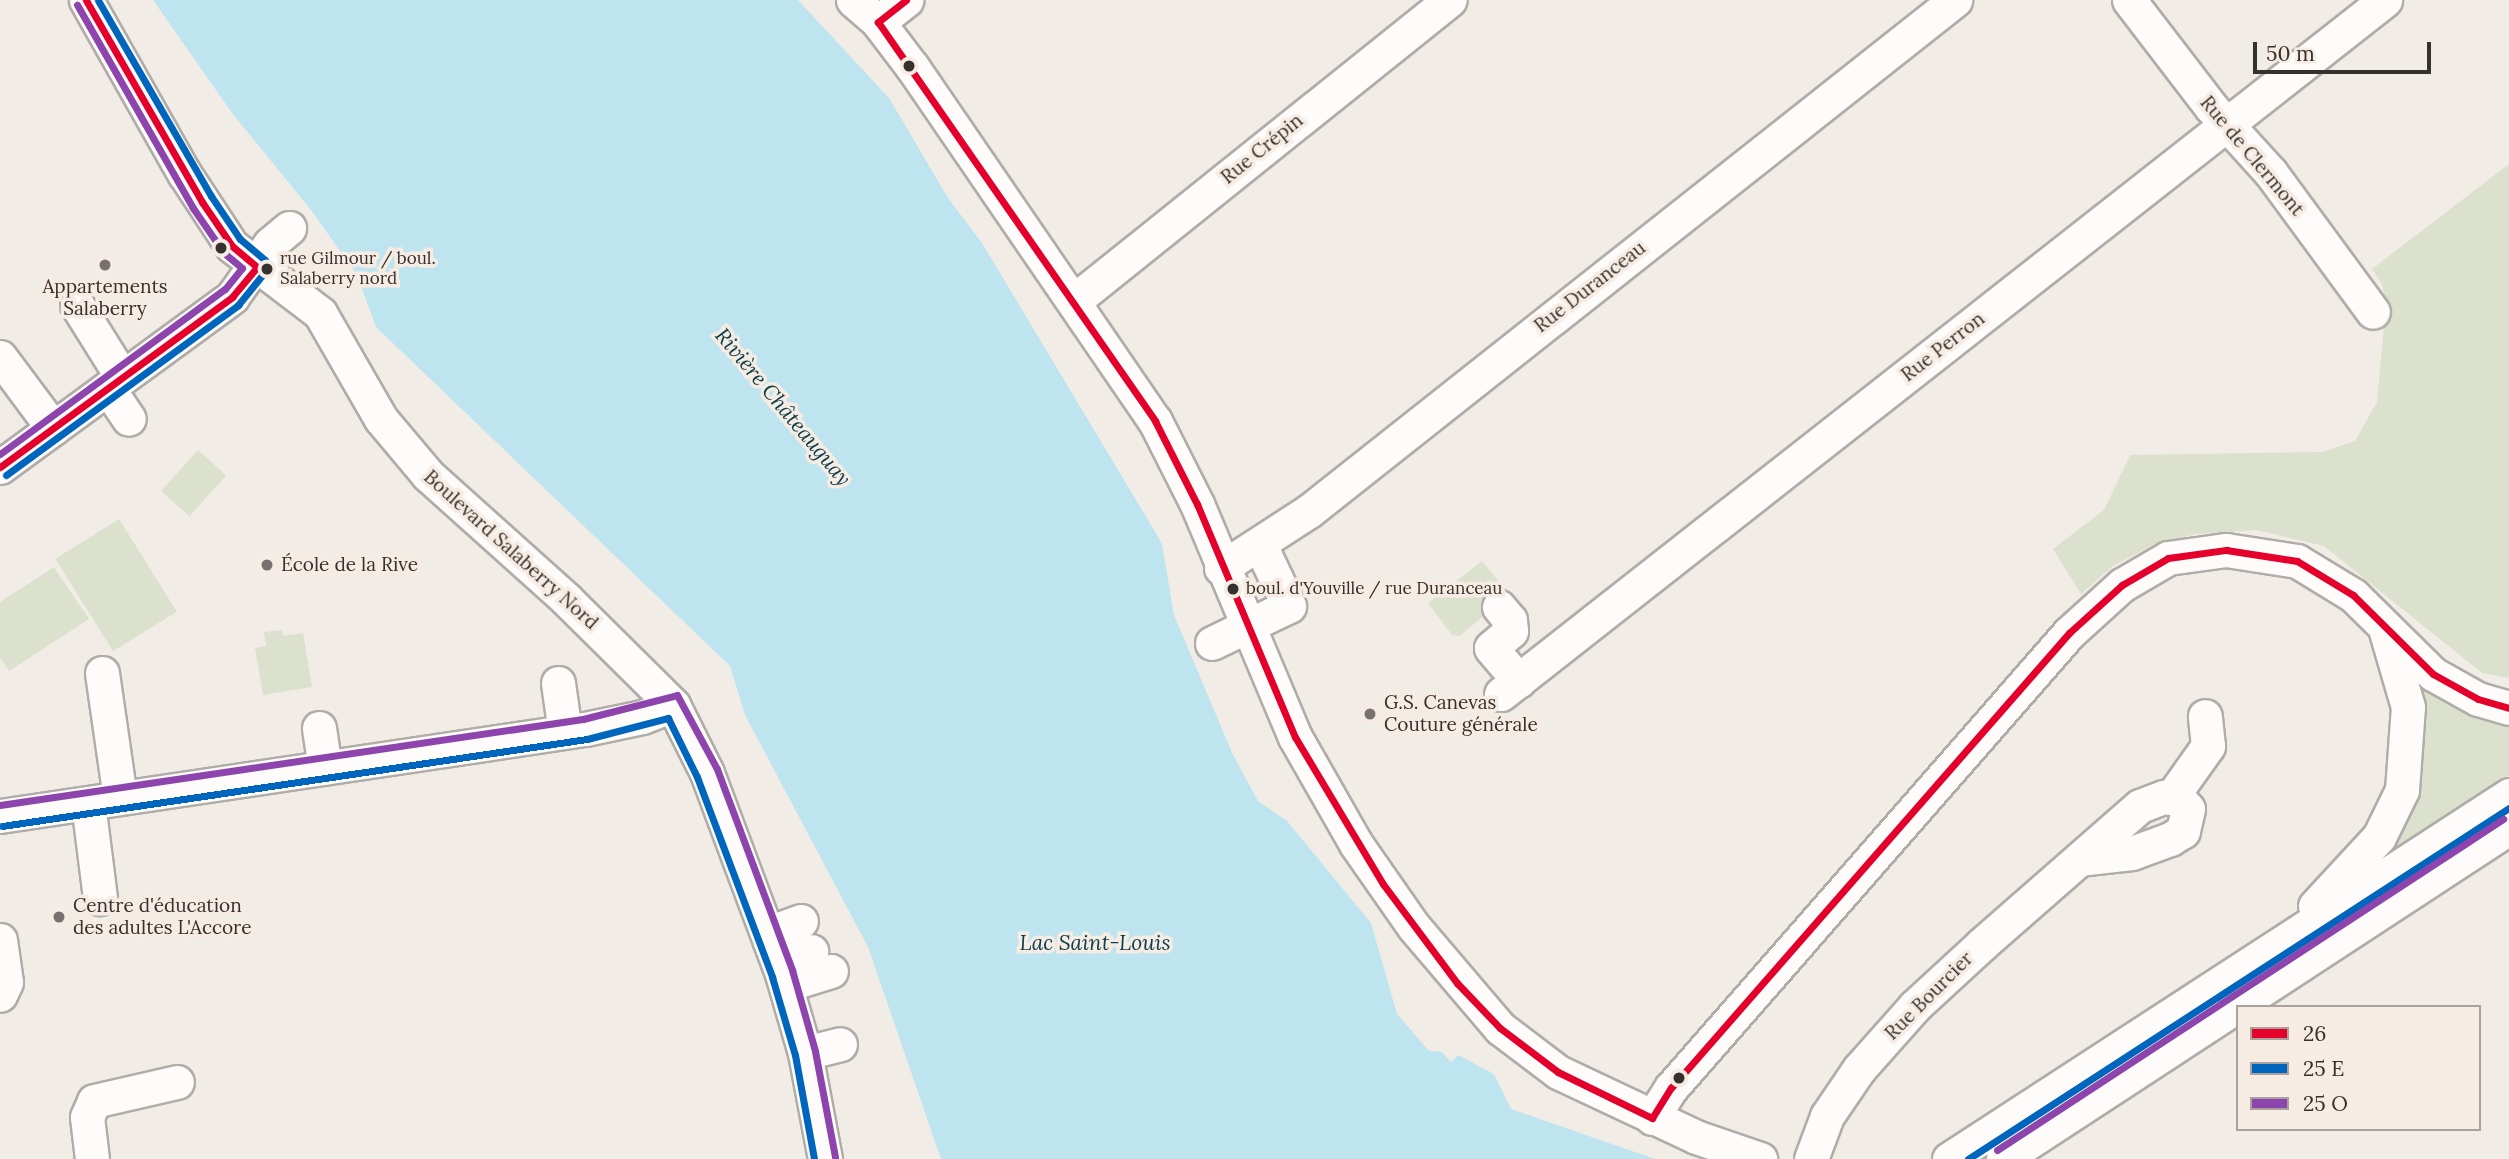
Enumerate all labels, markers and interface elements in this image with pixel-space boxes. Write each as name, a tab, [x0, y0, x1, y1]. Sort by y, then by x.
scale bar	[2257, 28, 2436, 72]
text: 50 m	[2266, 40, 2315, 67]
unlabelled marker	[902, 59, 916, 73]
street label: Rue de Clermont	[2195, 92, 2309, 220]
street label: Rue Crépin	[1217, 109, 1307, 189]
street label: Rue Duranceau	[1530, 237, 1650, 337]
unlabelled marker	[214, 241, 228, 255]
place label: rue Gilmour / boul. Salaberry nord	[280, 249, 436, 289]
marker: Appartements Salaberry	[97, 257, 113, 273]
marker: rue Gilmour / boul. Salaberry nord	[260, 262, 274, 276]
place label: Appartements Salaberry	[42, 276, 168, 320]
street label: Rue Perron	[1897, 307, 1989, 387]
water label: Rivière Châteauguay	[710, 323, 856, 491]
street label: Boulevard Salaberry Nord	[419, 466, 603, 634]
place label: École de la Rive	[281, 554, 418, 576]
marker: École de la Rive	[259, 557, 275, 573]
place label: boul. d'Youville / rue Duranceau	[1246, 579, 1502, 599]
marker: boul. d'Youville / rue Duranceau	[1226, 582, 1240, 596]
place label: G.S. Canevas Couture générale	[1384, 692, 1538, 736]
marker: G.S. Canevas Couture générale	[1362, 706, 1378, 722]
place label: Centre d'éducation des adultes L'Accore	[73, 895, 251, 939]
marker: Centre d'éducation des adultes L'Accore	[51, 909, 67, 925]
water label: Lac Saint-Louis	[1020, 930, 1170, 956]
street label: Rue Bourcier	[1880, 947, 1978, 1045]
legend	[2236, 1005, 2481, 1131]
text: 26	[2303, 1020, 2326, 1047]
text: 25 E	[2303, 1055, 2344, 1082]
unlabelled marker	[1672, 1071, 1686, 1085]
text: 25 O	[2303, 1090, 2348, 1117]

